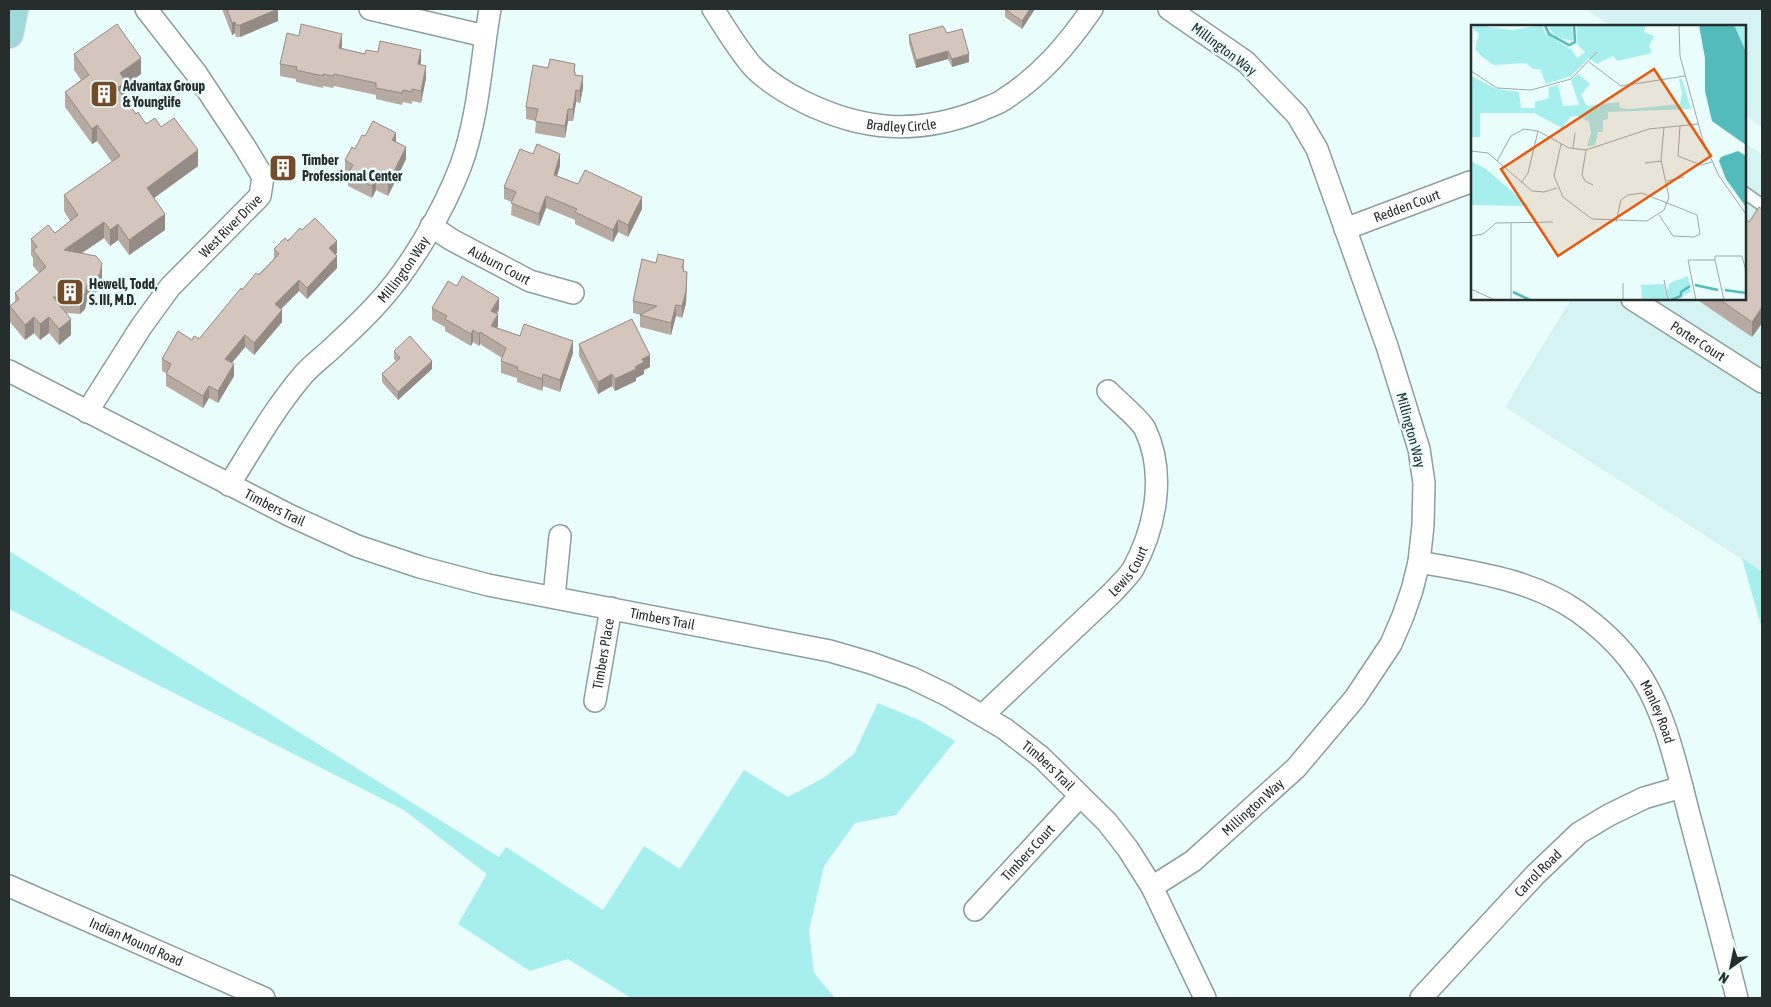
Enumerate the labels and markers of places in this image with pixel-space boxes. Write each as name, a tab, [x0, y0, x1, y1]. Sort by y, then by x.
place label: Advantax Group & Younglife	[122, 78, 205, 110]
building icon: Advantax Group & Younglife	[89, 79, 119, 109]
place label: Timber Professional Center	[302, 152, 403, 184]
building icon: Timber Professional Center	[268, 153, 298, 183]
place label: Hewell, Todd, S. III, M.D.	[89, 276, 158, 308]
building icon: Hewell, Todd, S. III, M.D.	[55, 277, 85, 307]

